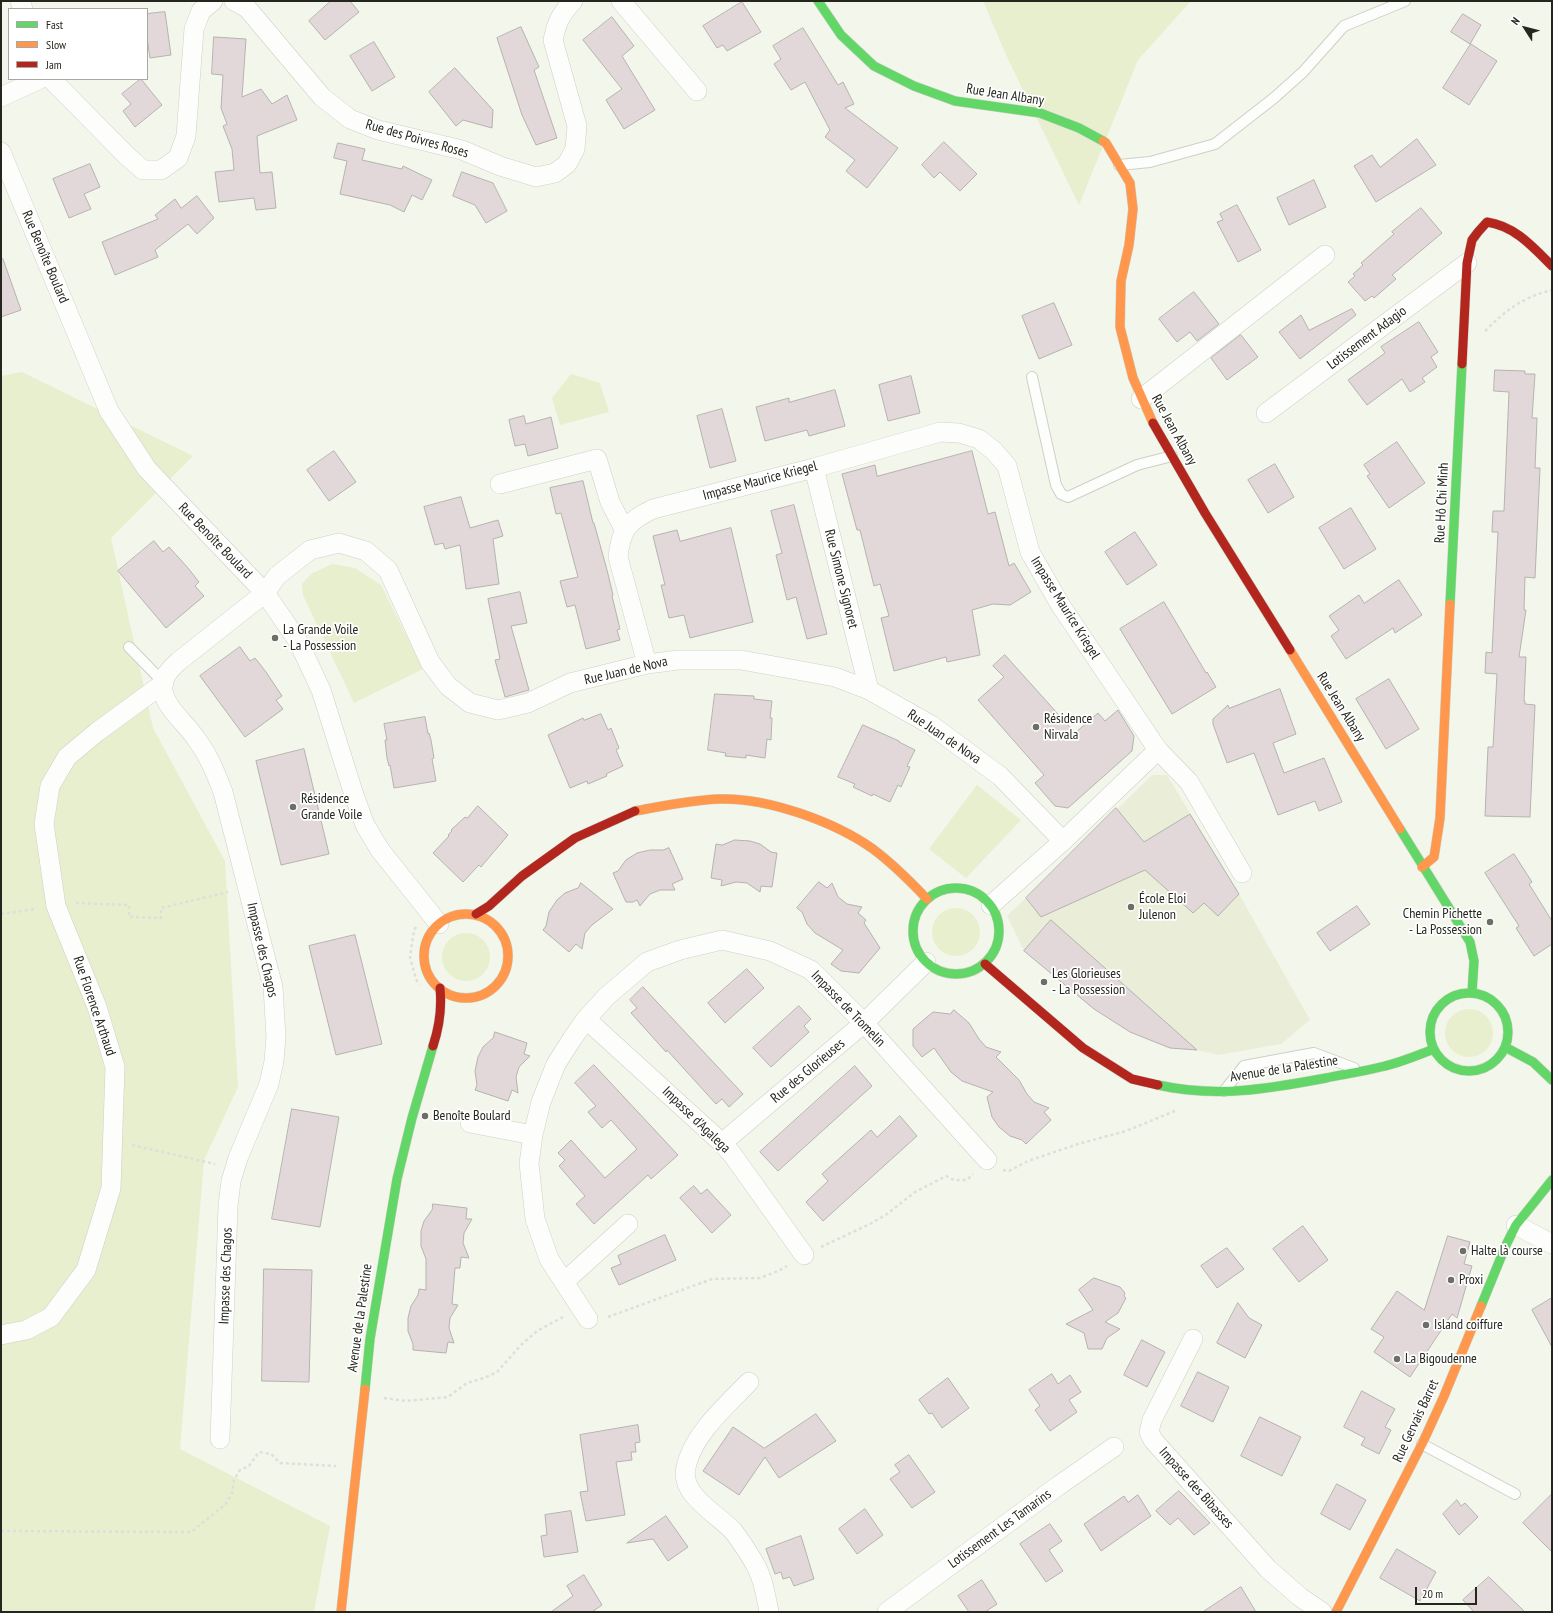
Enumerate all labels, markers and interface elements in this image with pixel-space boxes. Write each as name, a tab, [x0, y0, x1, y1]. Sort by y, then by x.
legend	[8, 8, 148, 80]
north arrow	[1505, 8, 1545, 48]
text: N	[1508, 14, 1523, 27]
text: Fast	[46, 17, 63, 32]
text: Slow	[46, 37, 66, 52]
text: Jam	[46, 57, 62, 72]
street label: Rue Jean Albany	[965, 81, 1045, 109]
street label: Rue des Poivres Roses	[364, 116, 470, 162]
street label: Rue Benoîte Boulard	[18, 208, 72, 306]
street label: Lotissement Adagio	[1324, 303, 1410, 373]
street label: Rue Jean Albany	[1148, 392, 1200, 468]
street label: Impasse Maurice Kriegel	[701, 458, 819, 504]
street label: Rue Hô Chi Minh	[1431, 462, 1453, 544]
street label: Rue Benoîte Boulard	[175, 500, 255, 582]
street label: Rue Simone Signoret	[821, 528, 861, 630]
street label: Impasse Maurice Kriegel	[1027, 554, 1103, 662]
place label: La Grande Voile - La Possession	[283, 622, 358, 654]
marker: La Grande Voile - La Possession	[270, 633, 280, 643]
street label: Rue Juan de Nova	[583, 653, 669, 689]
street label: Rue Jean Albany	[1313, 669, 1369, 745]
street label: Rue Juan de Nova	[904, 706, 984, 768]
place label: Résidence Nirvala	[1044, 711, 1092, 744]
marker: Résidence Nirvala	[1031, 722, 1041, 732]
place label: Résidence Grande Voile	[301, 791, 362, 824]
marker: Résidence Grande Voile	[288, 802, 298, 812]
place label: École Eloi Julenon	[1139, 891, 1186, 924]
street label: Impasse des Chagos	[243, 901, 281, 999]
marker: École Eloi Julenon	[1126, 902, 1136, 912]
place label: Chemin Pichette - La Possession	[1403, 906, 1482, 938]
marker: Chemin Pichette - La Possession	[1485, 917, 1495, 927]
street label: Rue Florence Arthaud	[69, 954, 119, 1058]
place label: Les Glorieuses - La Possession	[1052, 966, 1125, 998]
street label: Impasse de Tromelin	[807, 967, 889, 1051]
marker: Les Glorieuses - La Possession	[1039, 977, 1049, 987]
street label: Rue des Glorieuses	[768, 1035, 848, 1107]
street label: Avenue de la Palestine	[1229, 1052, 1339, 1086]
street label: Impasse d'Agalega	[658, 1083, 734, 1157]
place label: Benoîte Boulard	[433, 1108, 511, 1124]
marker: Benoîte Boulard	[420, 1111, 430, 1121]
street label: Impasse des Chagos	[216, 1227, 236, 1325]
place label: Halte là course	[1471, 1243, 1543, 1259]
marker: Halte là course	[1458, 1246, 1468, 1256]
street label: Avenue de la Palestine	[344, 1263, 376, 1373]
place label: Proxi	[1459, 1272, 1483, 1288]
marker: Proxi	[1446, 1275, 1456, 1285]
place label: Island coiffure	[1434, 1317, 1503, 1333]
marker: Island coiffure	[1421, 1320, 1431, 1330]
place label: La Bigoudenne	[1405, 1351, 1477, 1367]
marker: La Bigoudenne	[1392, 1354, 1402, 1364]
street label: Rue Gervais Barret	[1390, 1377, 1442, 1465]
street label: Impasse des Bibasses	[1155, 1444, 1237, 1532]
street label: Lotissement Les Tamarins	[945, 1486, 1055, 1572]
scale bar	[1417, 1579, 1479, 1605]
text: 20 m	[1422, 1586, 1443, 1601]

